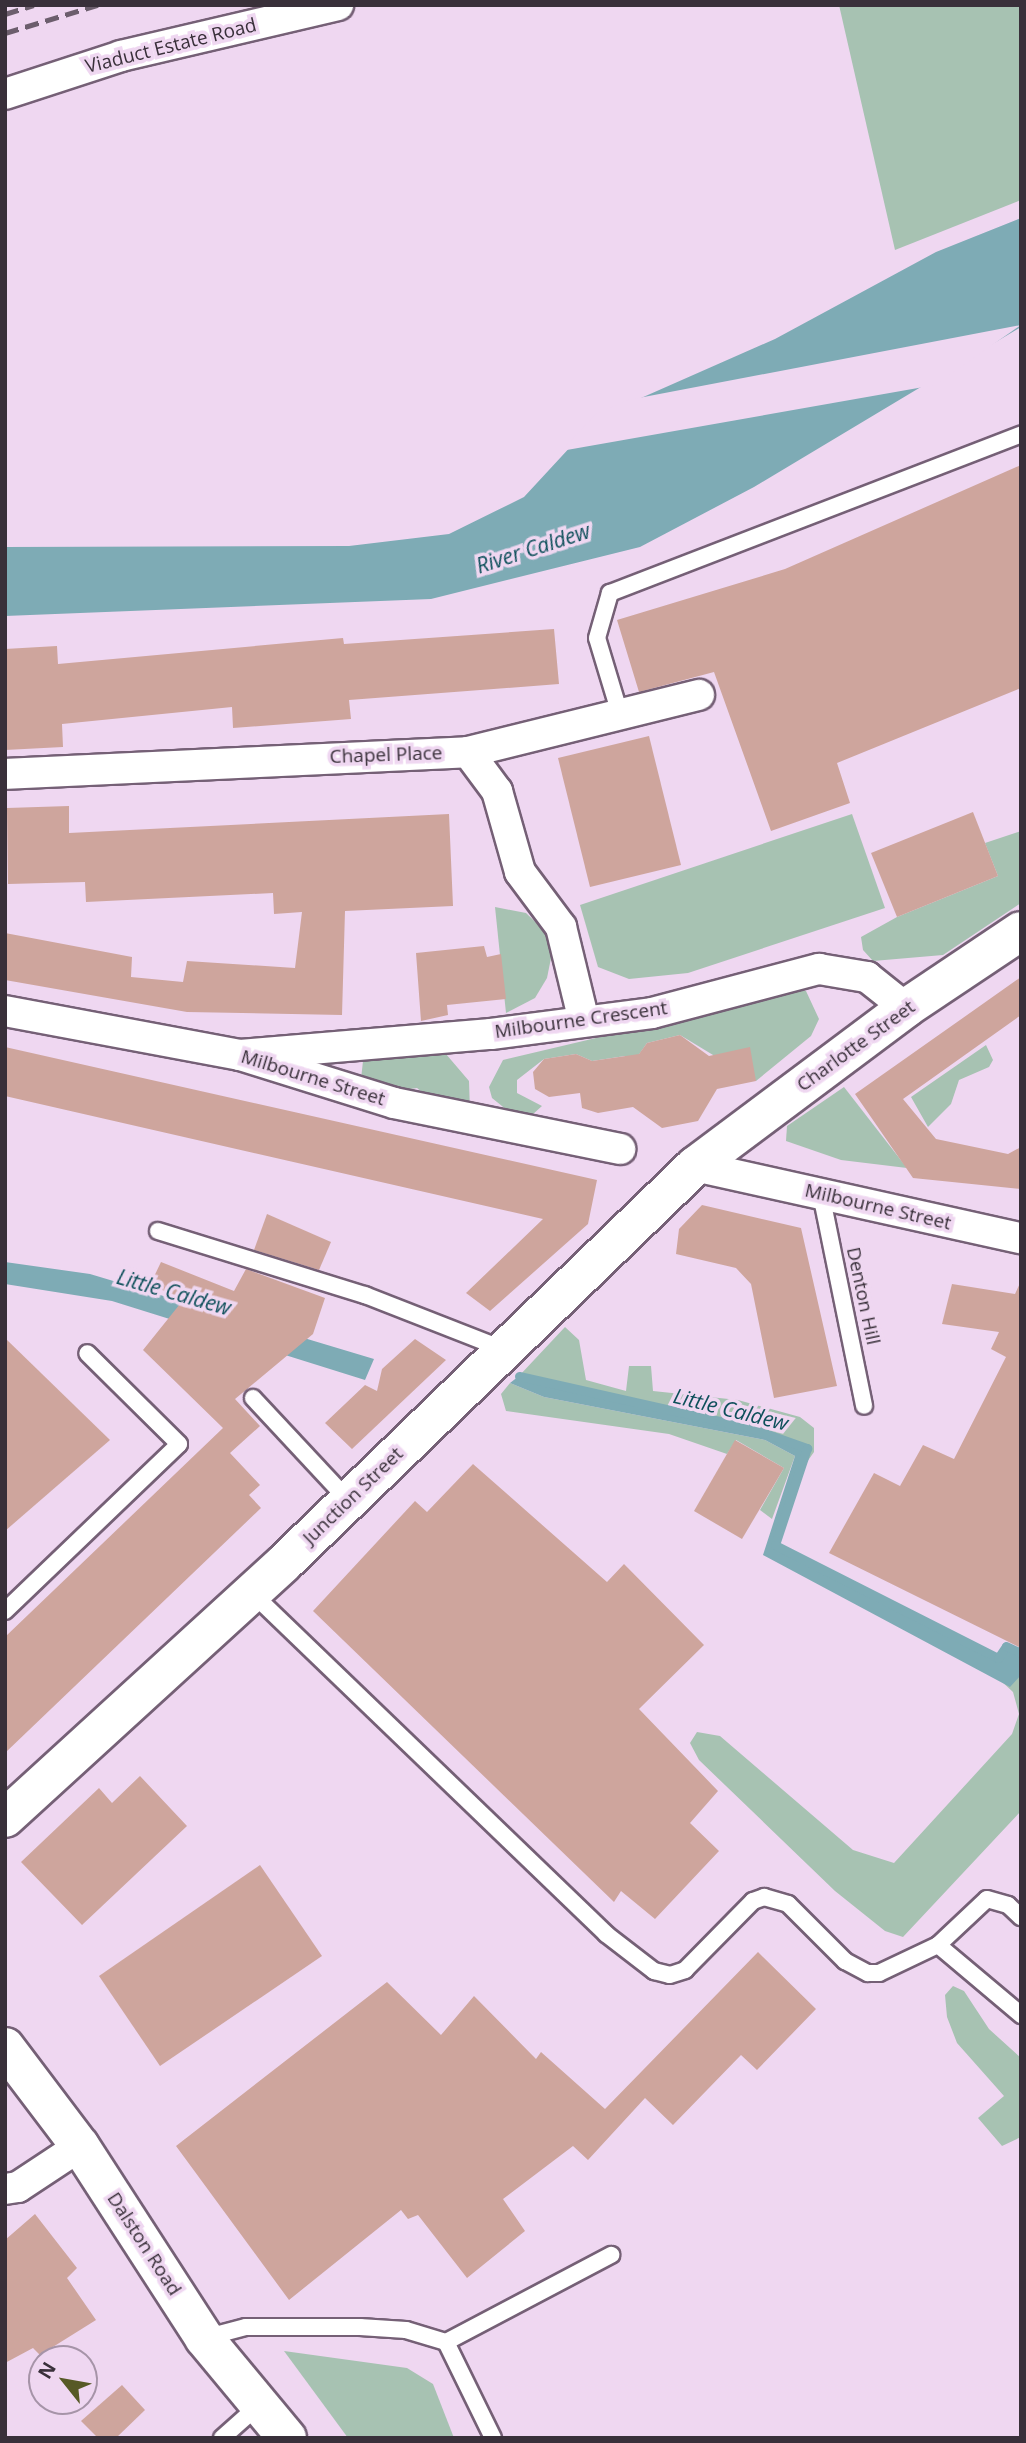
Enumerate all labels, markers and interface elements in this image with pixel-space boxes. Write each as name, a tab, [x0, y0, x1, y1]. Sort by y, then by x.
street label: Viaduct Estate Road	[83, 14, 259, 78]
water label: River Caldew	[473, 518, 593, 578]
street label: Chapel Place	[329, 742, 443, 768]
street label: Charlotte Street	[793, 996, 919, 1096]
street label: Milbourne Crescent	[493, 997, 669, 1043]
street label: Milbourne Street	[238, 1045, 388, 1111]
street label: Milbourne Street	[803, 1179, 953, 1235]
street label: Denton Hill	[842, 1245, 884, 1347]
water label: Little Caldew	[114, 1264, 234, 1320]
water label: Little Caldew	[671, 1383, 791, 1435]
street label: Junction Street	[298, 1443, 408, 1549]
street label: Dalston Road	[102, 2188, 186, 2300]
north arrow	[28, 2345, 98, 2415]
text: N	[32, 2357, 62, 2384]

